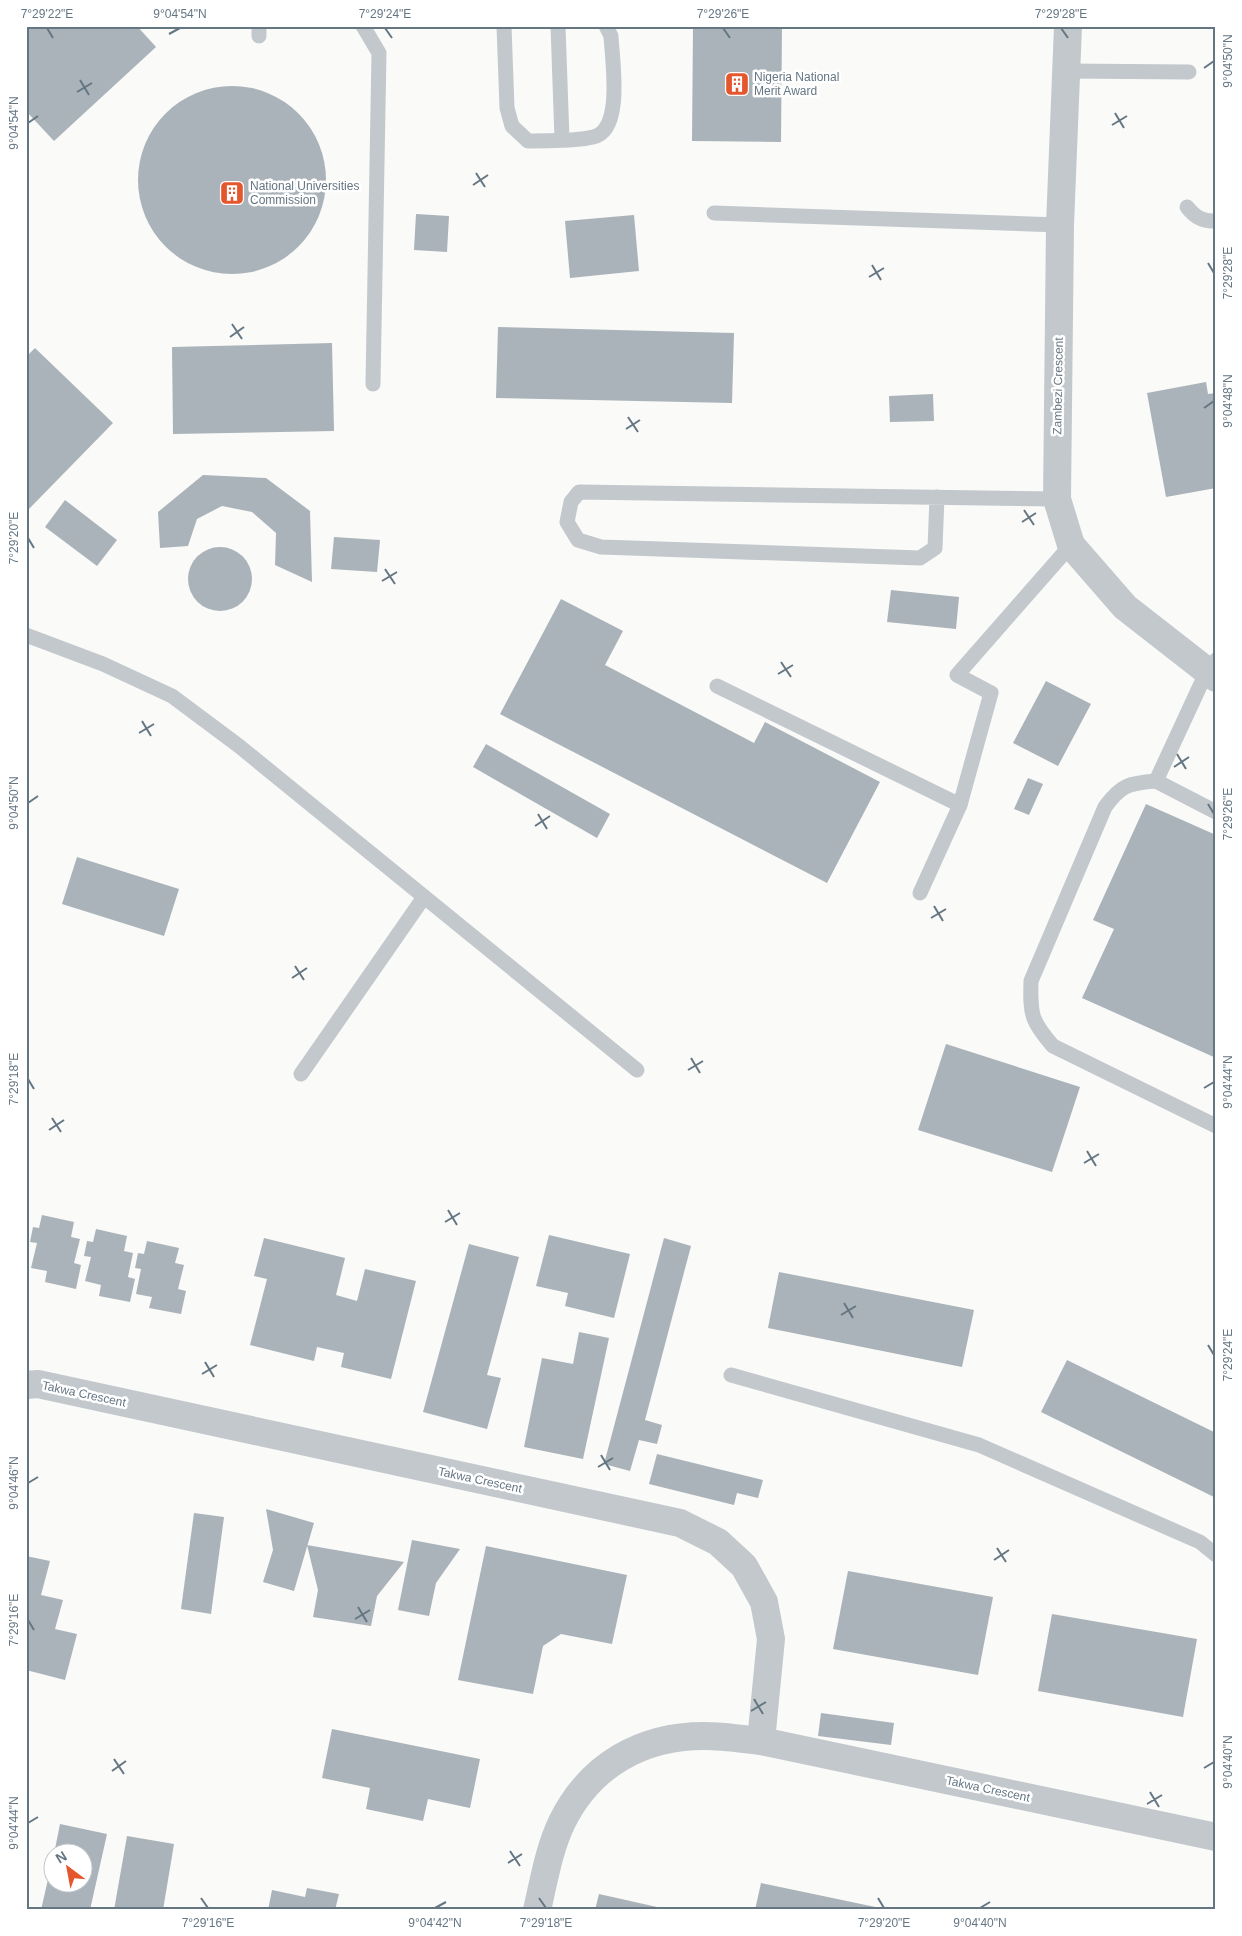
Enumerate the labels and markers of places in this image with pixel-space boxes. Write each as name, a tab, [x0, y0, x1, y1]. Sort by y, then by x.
place label: Nigeria National Merit Award	[754, 70, 839, 98]
building icon: Nigeria National Merit Award	[724, 71, 750, 97]
place label: National Universities Commission	[250, 179, 359, 207]
building icon: National Universities Commission	[219, 180, 245, 206]

